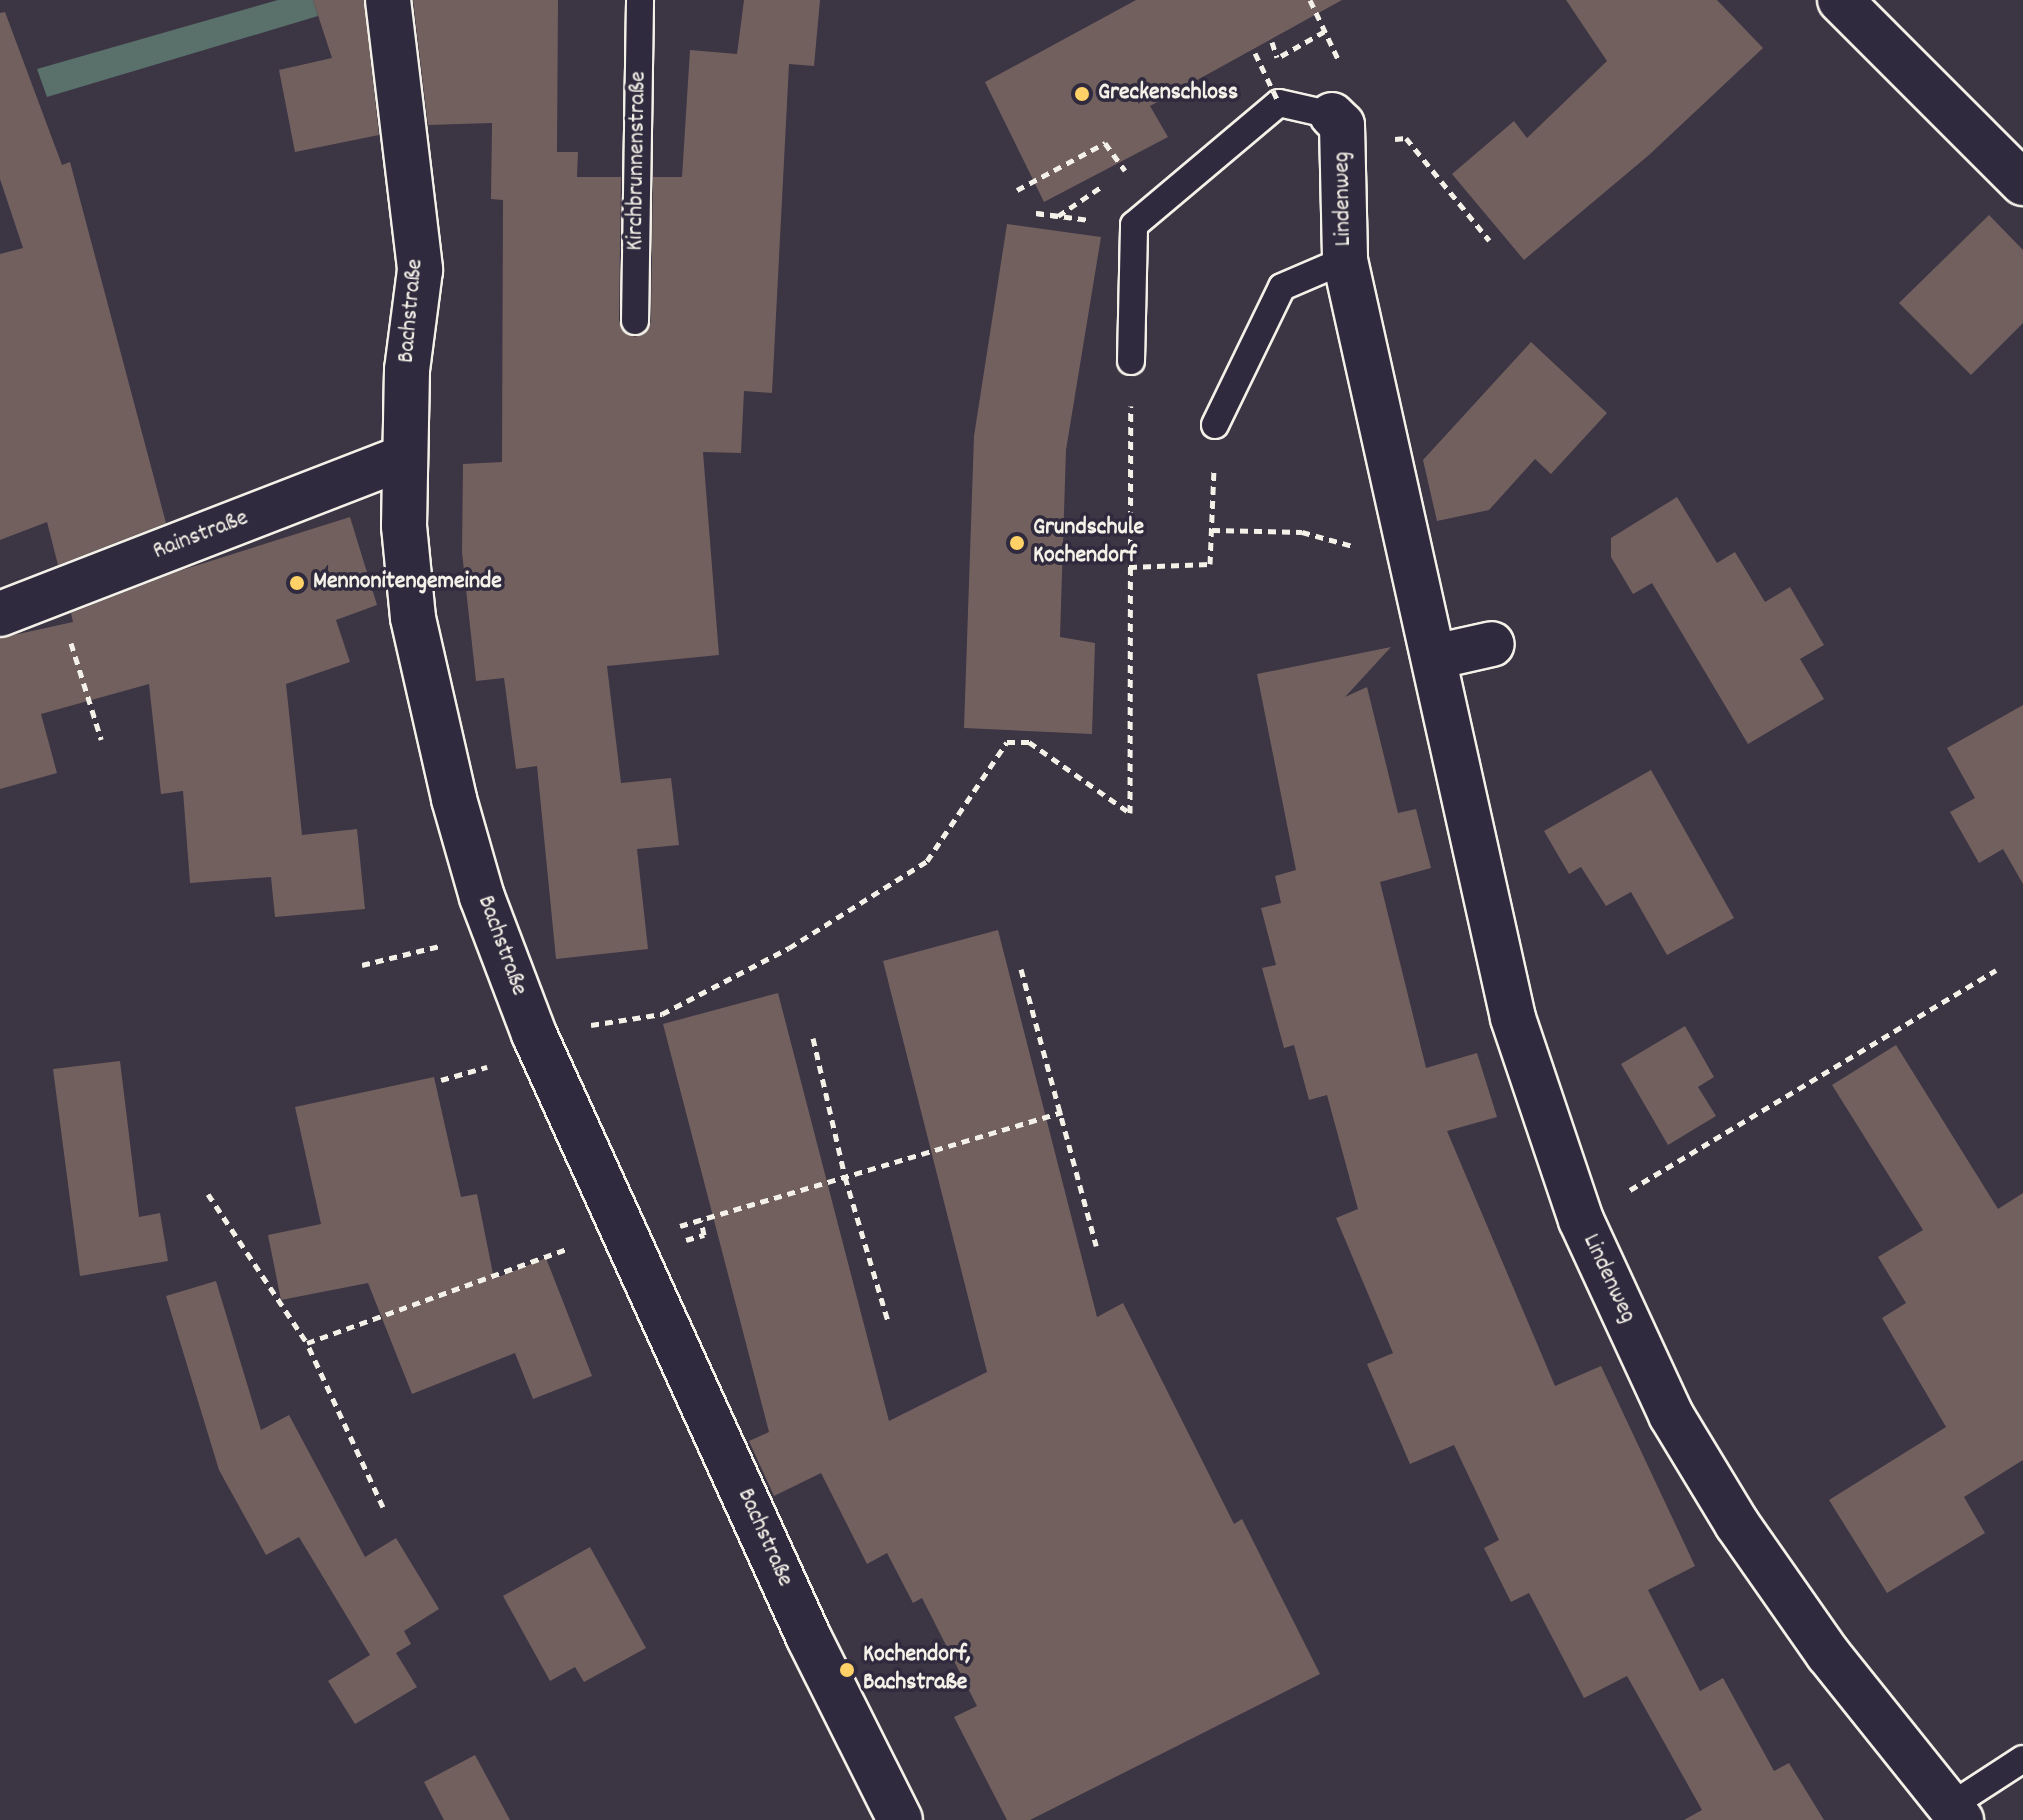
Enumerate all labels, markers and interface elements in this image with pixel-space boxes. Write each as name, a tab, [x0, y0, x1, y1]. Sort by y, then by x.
street label: Kirchbrunnenstraße	[622, 71, 654, 251]
place label: Greckenschloss	[1098, 80, 1238, 108]
marker: Greckenschloss	[1073, 85, 1091, 103]
street label: Lindenweg	[1329, 151, 1359, 247]
street label: Bachstraße	[393, 258, 431, 364]
street label: Rainstraße	[149, 505, 253, 567]
place label: Grundschule Kochendorf	[1033, 515, 1144, 571]
marker: Grundschule Kochendorf	[1008, 534, 1026, 552]
place label: Mennonitengemeinde	[313, 569, 502, 597]
marker: Mennonitengemeinde	[288, 574, 306, 592]
street label: Bachstraße	[470, 892, 532, 1000]
street label: Lindenweg	[1575, 1230, 1641, 1328]
street label: Bachstraße	[730, 1484, 798, 1592]
place label: Kochendorf, Bachstraße	[863, 1642, 971, 1698]
marker: Kochendorf, Bachstraße	[838, 1661, 856, 1679]

